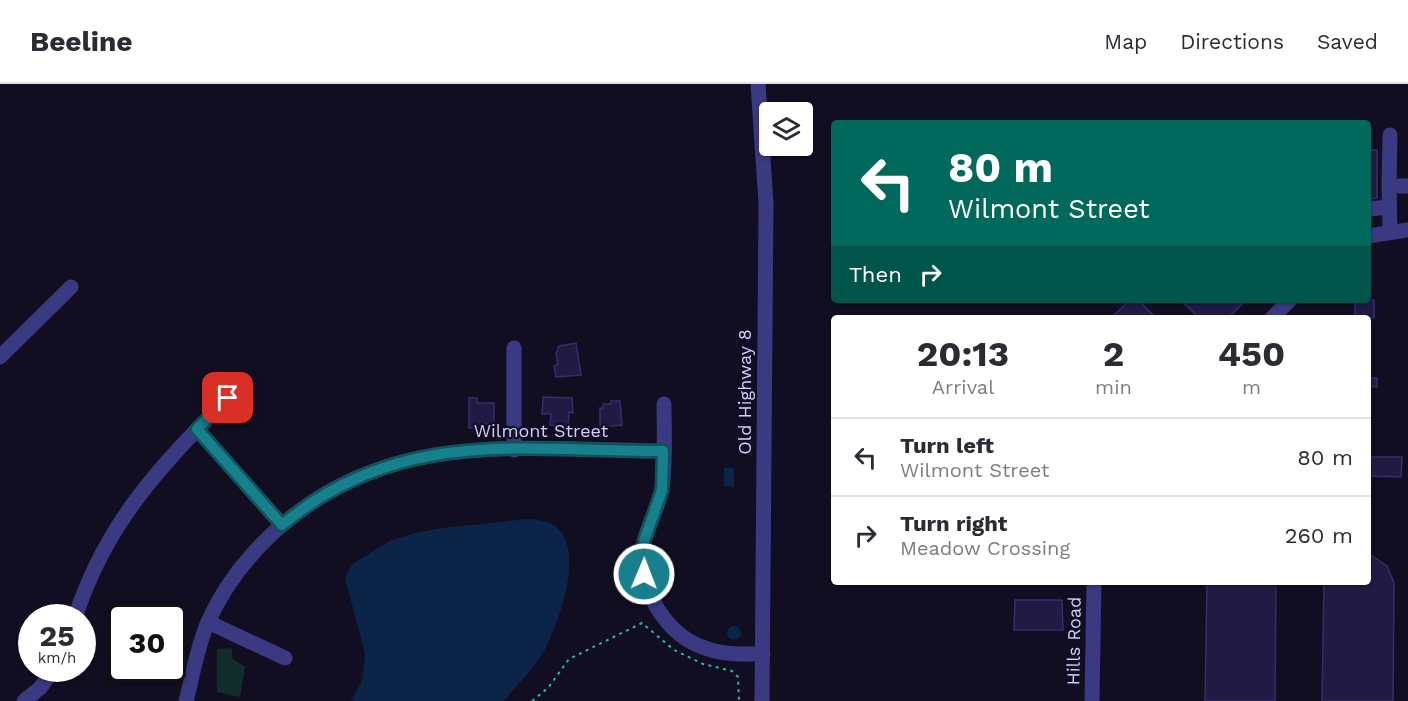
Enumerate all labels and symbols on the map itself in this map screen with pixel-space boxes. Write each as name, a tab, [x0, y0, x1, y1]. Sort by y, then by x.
street label: Old Highway 8	[734, 329, 755, 455]
pin	[202, 372, 253, 423]
street label: Wilmont Street	[474, 420, 609, 441]
position arrow	[612, 542, 676, 606]
street label: Hills Road	[1062, 597, 1085, 685]
speed limit sign: 30	[108, 604, 186, 682]

